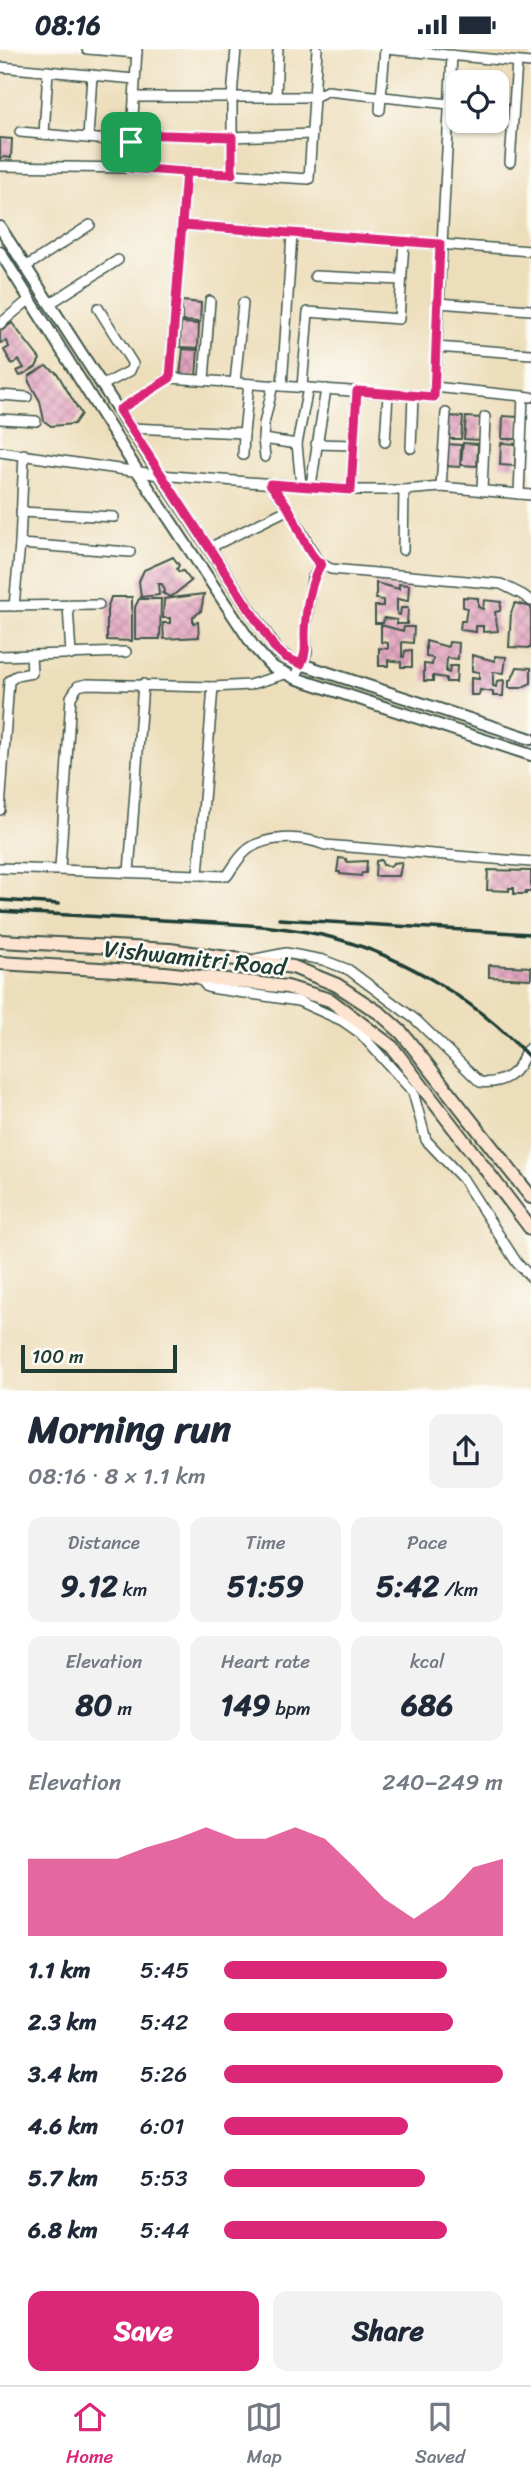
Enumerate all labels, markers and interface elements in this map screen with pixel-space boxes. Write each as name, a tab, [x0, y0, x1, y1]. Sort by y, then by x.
text: 08:16	[35, 2, 101, 48]
map controls	[446, 70, 509, 133]
button: locate	[446, 70, 509, 133]
pin	[101, 112, 161, 172]
icon: arrive	[112, 123, 150, 161]
street label: Vishwamitri Road	[102, 928, 290, 989]
text: 100 m	[32, 1340, 84, 1373]
scale bar	[21, 1342, 177, 1374]
text: Morning run	[28, 1396, 231, 1463]
button: share	[429, 1414, 503, 1488]
text: 08:16 · 8 × 1.1 km	[28, 1456, 206, 1497]
text: Distance	[68, 1526, 140, 1559]
text: Time	[245, 1526, 286, 1559]
text: Pace	[407, 1526, 447, 1559]
text: 9.12	[60, 1559, 118, 1613]
text: 51:59	[227, 1559, 304, 1613]
text: 5:42	[376, 1559, 439, 1613]
text: km	[118, 1573, 147, 1606]
text: /km	[439, 1573, 478, 1606]
text: Elevation	[65, 1645, 142, 1678]
text: Heart rate	[221, 1645, 310, 1678]
text: kcal	[410, 1645, 444, 1678]
text: 80	[76, 1678, 113, 1732]
text: 149	[220, 1678, 271, 1732]
text: 686	[401, 1678, 453, 1732]
text: m	[113, 1692, 132, 1725]
text: bpm	[271, 1692, 311, 1725]
text: Elevation	[28, 1762, 121, 1803]
text: 240–249 m	[382, 1762, 503, 1803]
text: 1.1 km	[28, 1950, 91, 1991]
text: 5:45	[140, 1950, 189, 1991]
text: 2.3 km	[28, 2002, 97, 2043]
text: 5:42	[140, 2002, 189, 2043]
text: 3.4 km	[28, 2054, 98, 2095]
text: 5:26	[140, 2054, 187, 2095]
text: 4.6 km	[28, 2106, 98, 2147]
text: 6:01	[140, 2106, 184, 2147]
text: 5.7 km	[28, 2158, 98, 2199]
text: 5:53	[140, 2158, 188, 2199]
text: 6.8 km	[28, 2210, 98, 2251]
text: 5:44	[140, 2210, 190, 2251]
button: Save	[28, 2291, 259, 2371]
button: Share	[273, 2291, 503, 2371]
tab: Home	[66, 2398, 113, 2473]
tab: Map	[245, 2398, 283, 2473]
tab: Saved	[415, 2398, 465, 2473]

